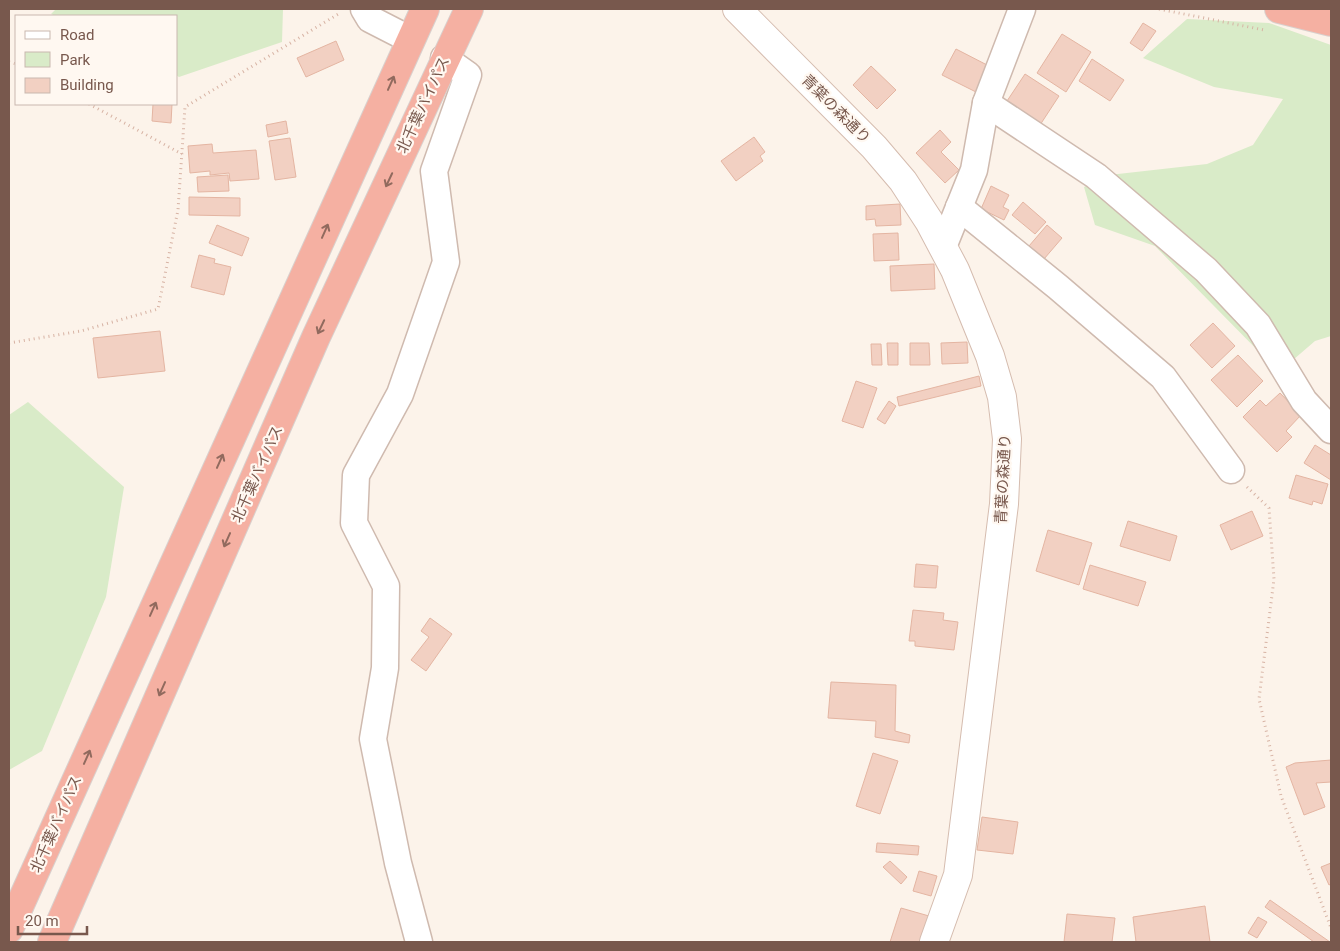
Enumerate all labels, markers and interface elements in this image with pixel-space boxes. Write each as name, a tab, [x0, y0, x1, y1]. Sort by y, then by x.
legend	[15, 15, 178, 105]
text: Road	[60, 26, 94, 44]
text: Park	[60, 51, 91, 69]
street label: 北千葉バイパス	[393, 54, 453, 156]
street label: 青葉の森通り	[798, 71, 874, 147]
text: Building	[60, 76, 114, 94]
one-way arrow	[387, 76, 397, 91]
one-way arrow	[383, 172, 393, 187]
one-way arrow	[320, 224, 330, 239]
one-way arrow	[315, 319, 325, 334]
street label: 北千葉バイパス	[227, 423, 287, 525]
street label: 青葉の森通り	[992, 434, 1014, 524]
one-way arrow	[216, 454, 226, 469]
one-way arrow	[222, 532, 232, 547]
one-way arrow	[149, 602, 159, 617]
one-way arrow	[157, 681, 167, 696]
one-way arrow	[82, 750, 92, 765]
street label: 北千葉バイパス	[26, 773, 86, 875]
scale bar	[18, 904, 86, 936]
text: 20 m	[25, 912, 59, 930]

